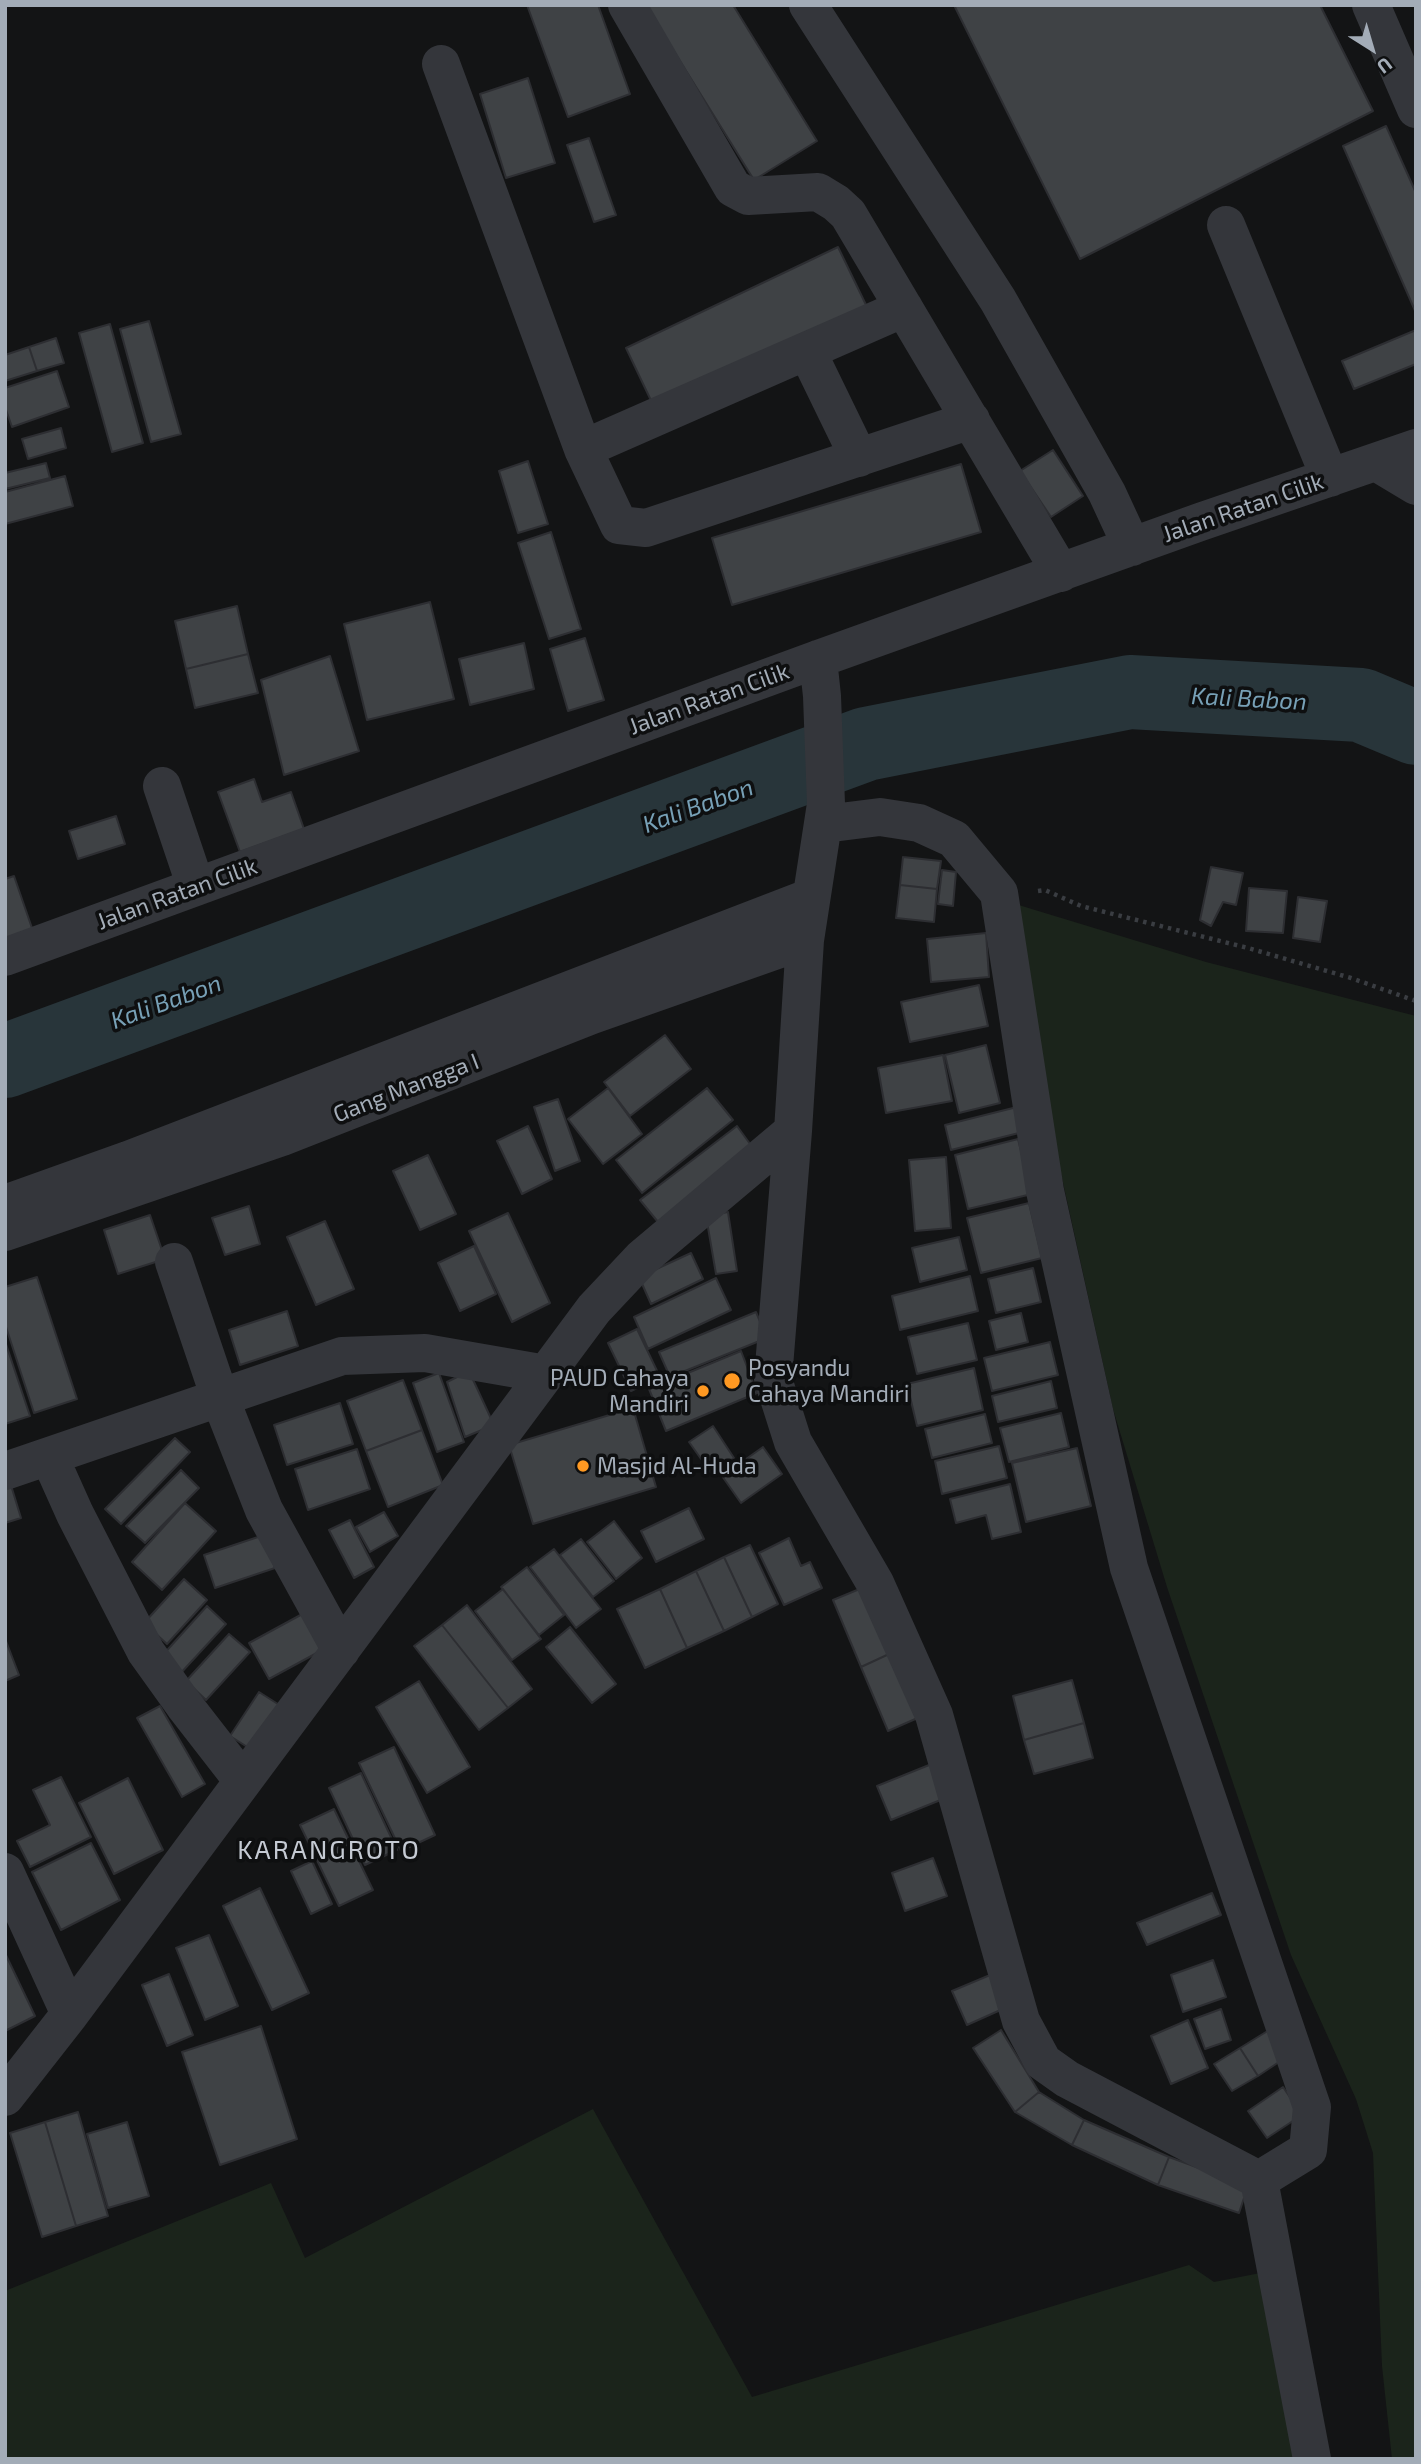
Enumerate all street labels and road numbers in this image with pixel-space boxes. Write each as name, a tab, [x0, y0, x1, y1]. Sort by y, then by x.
street label: Jalan Ratan Cilik	[1159, 468, 1327, 548]
street label: Jalan Ratan Cilik	[625, 657, 793, 741]
street label: Jalan Ratan Cilik	[93, 852, 261, 936]
street label: Gang Mangga I	[329, 1048, 483, 1128]

